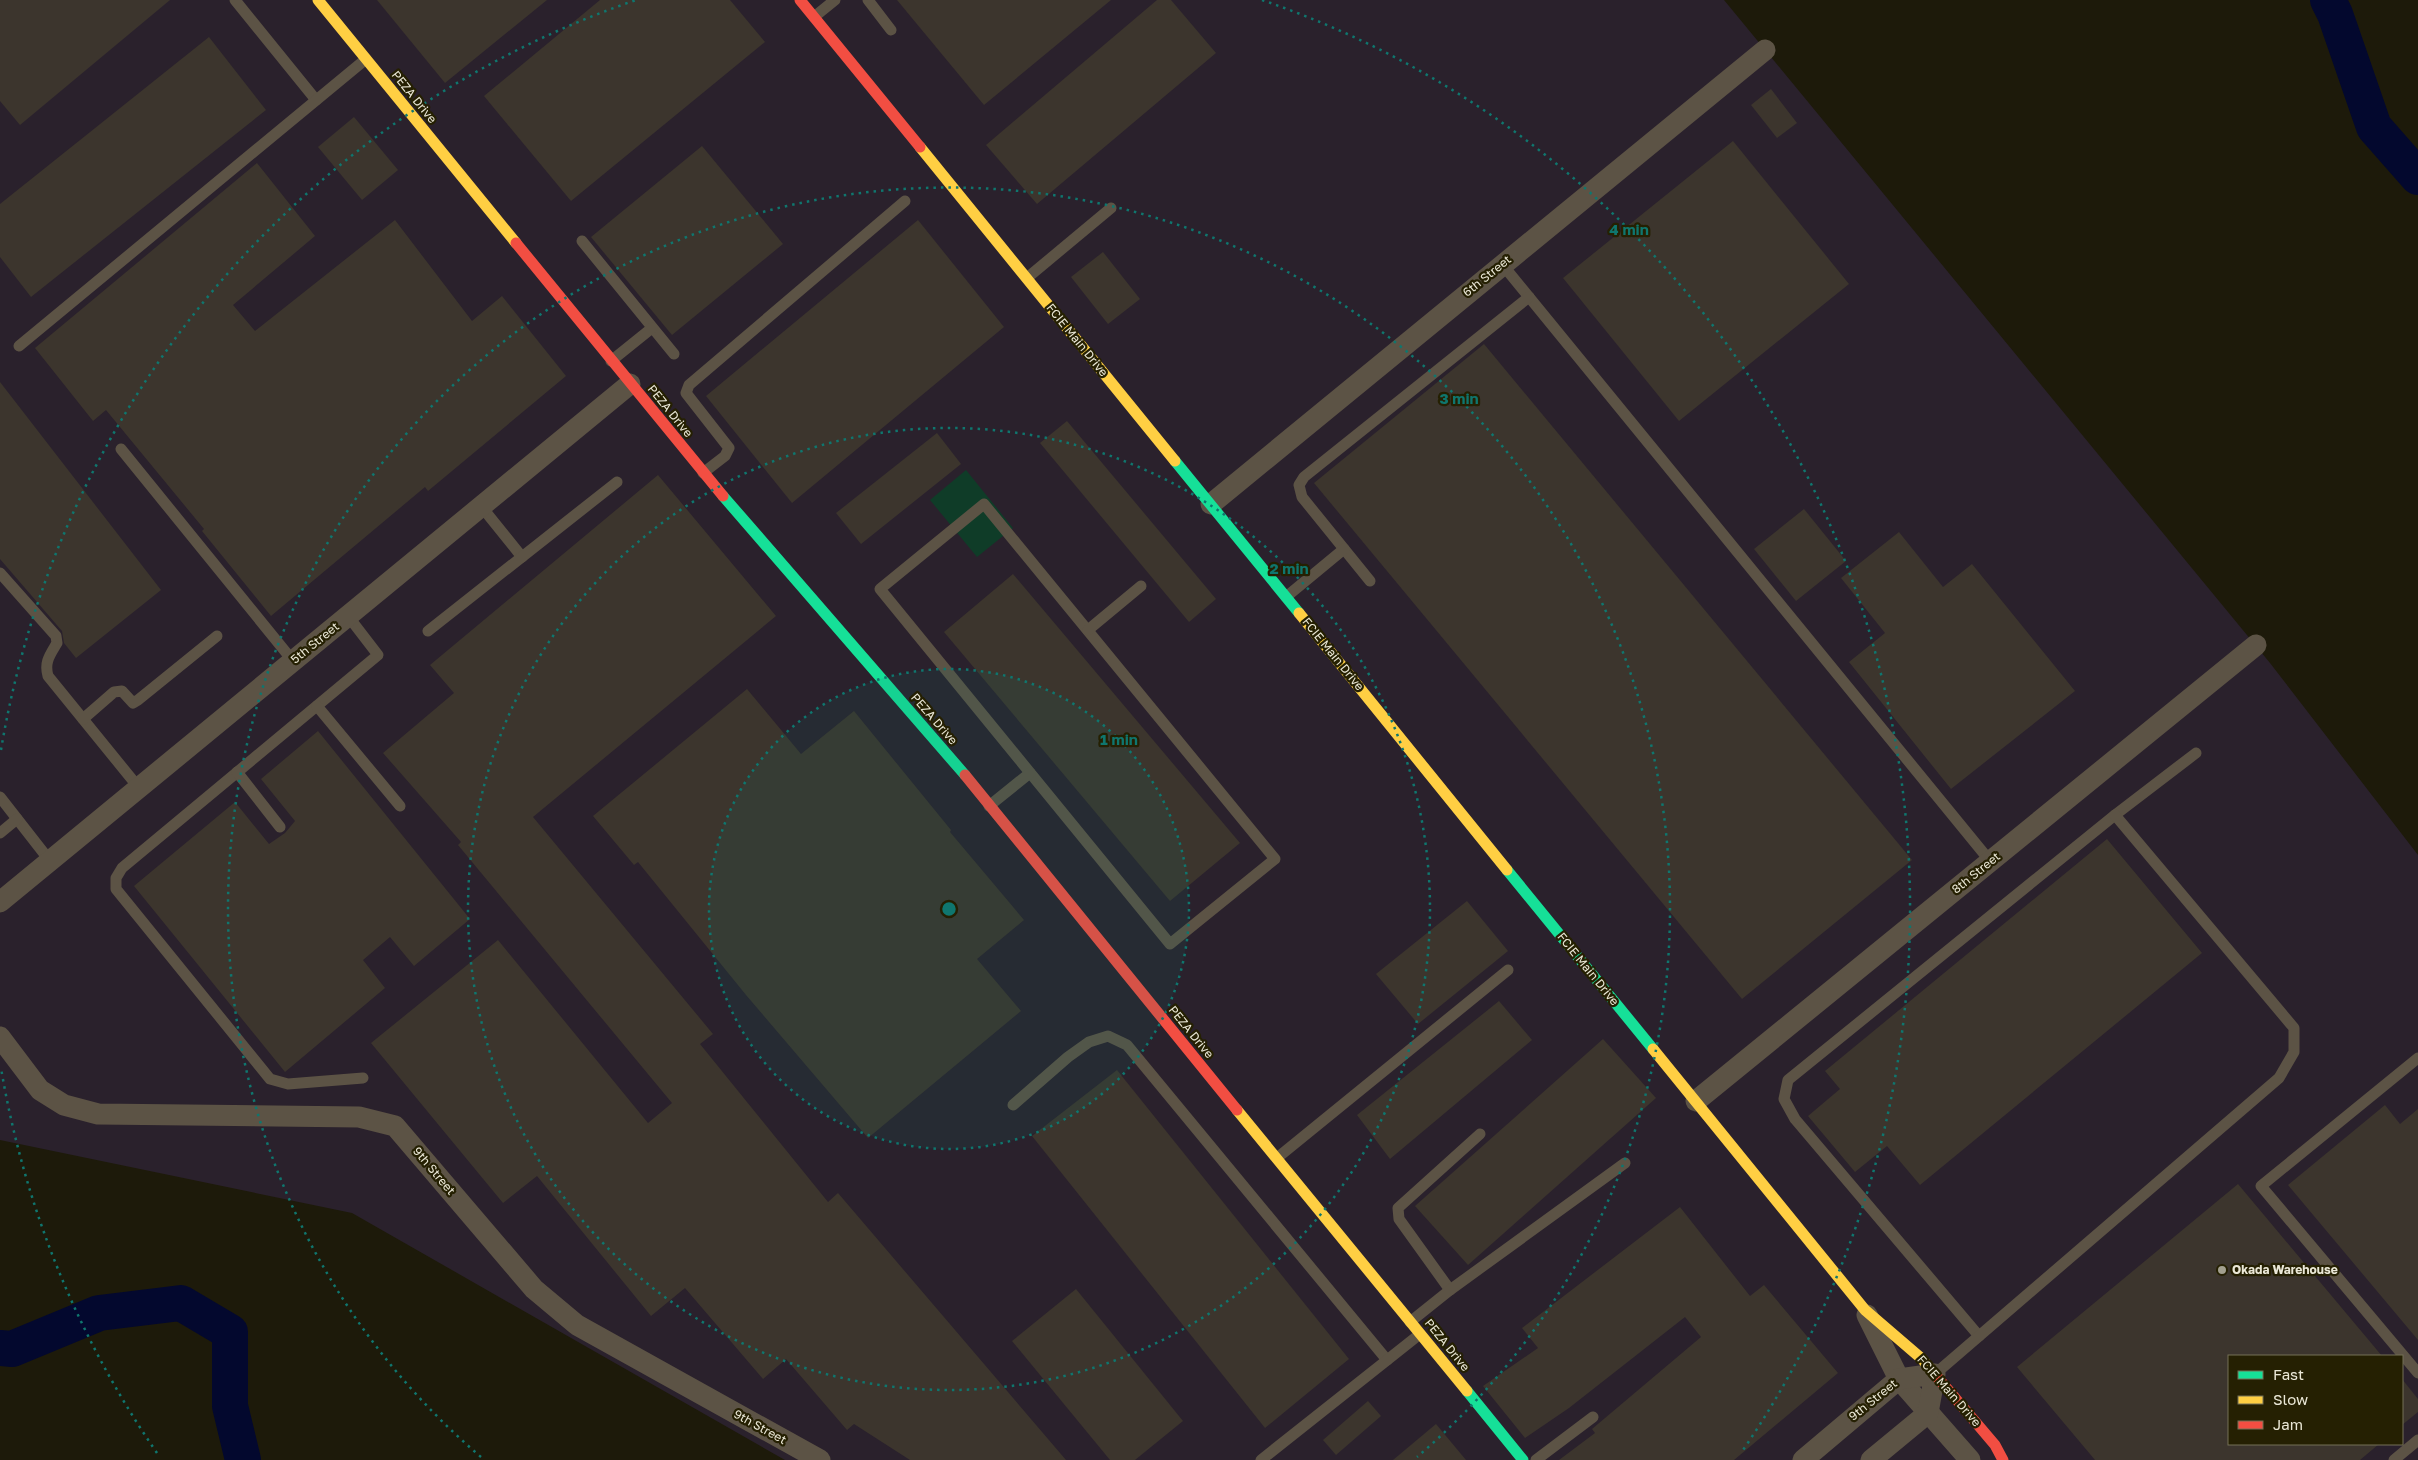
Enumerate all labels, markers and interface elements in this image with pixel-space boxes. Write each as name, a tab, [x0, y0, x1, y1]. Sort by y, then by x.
street label: PEZA Drive	[389, 67, 440, 126]
text: 4 min	[1609, 220, 1649, 238]
street label: 6th Street	[1459, 251, 1514, 300]
street label: FCIE Main Drive	[1043, 300, 1111, 379]
street label: PEZA Drive	[645, 381, 696, 440]
text: 3 min	[1439, 389, 1479, 407]
text: 2 min	[1269, 559, 1309, 577]
street label: FCIE Main Drive	[1299, 614, 1367, 693]
street label: 5th Street	[288, 619, 342, 667]
street label: PEZA Drive	[908, 690, 961, 747]
text: 1 min	[1100, 730, 1138, 748]
street label: 8th Street	[1948, 848, 2003, 897]
centre of rings	[940, 900, 958, 918]
street label: FCIE Main Drive	[1554, 929, 1622, 1008]
street label: PEZA Drive	[1166, 1002, 1217, 1061]
street label: 9th Street	[410, 1144, 459, 1198]
place label: Okada Warehouse	[2232, 1262, 2338, 1277]
marker: Okada Warehouse	[2216, 1264, 2228, 1276]
street label: PEZA Drive	[1422, 1315, 1473, 1374]
street label: FCIE Main Drive	[1914, 1352, 1985, 1429]
legend	[2228, 1355, 2403, 1445]
text: Fast	[2273, 1365, 2304, 1383]
street label: 9th Street	[1845, 1375, 1900, 1424]
text: Slow	[2273, 1390, 2308, 1408]
street label: 9th Street	[731, 1406, 789, 1447]
text: Jam	[2273, 1415, 2303, 1433]

